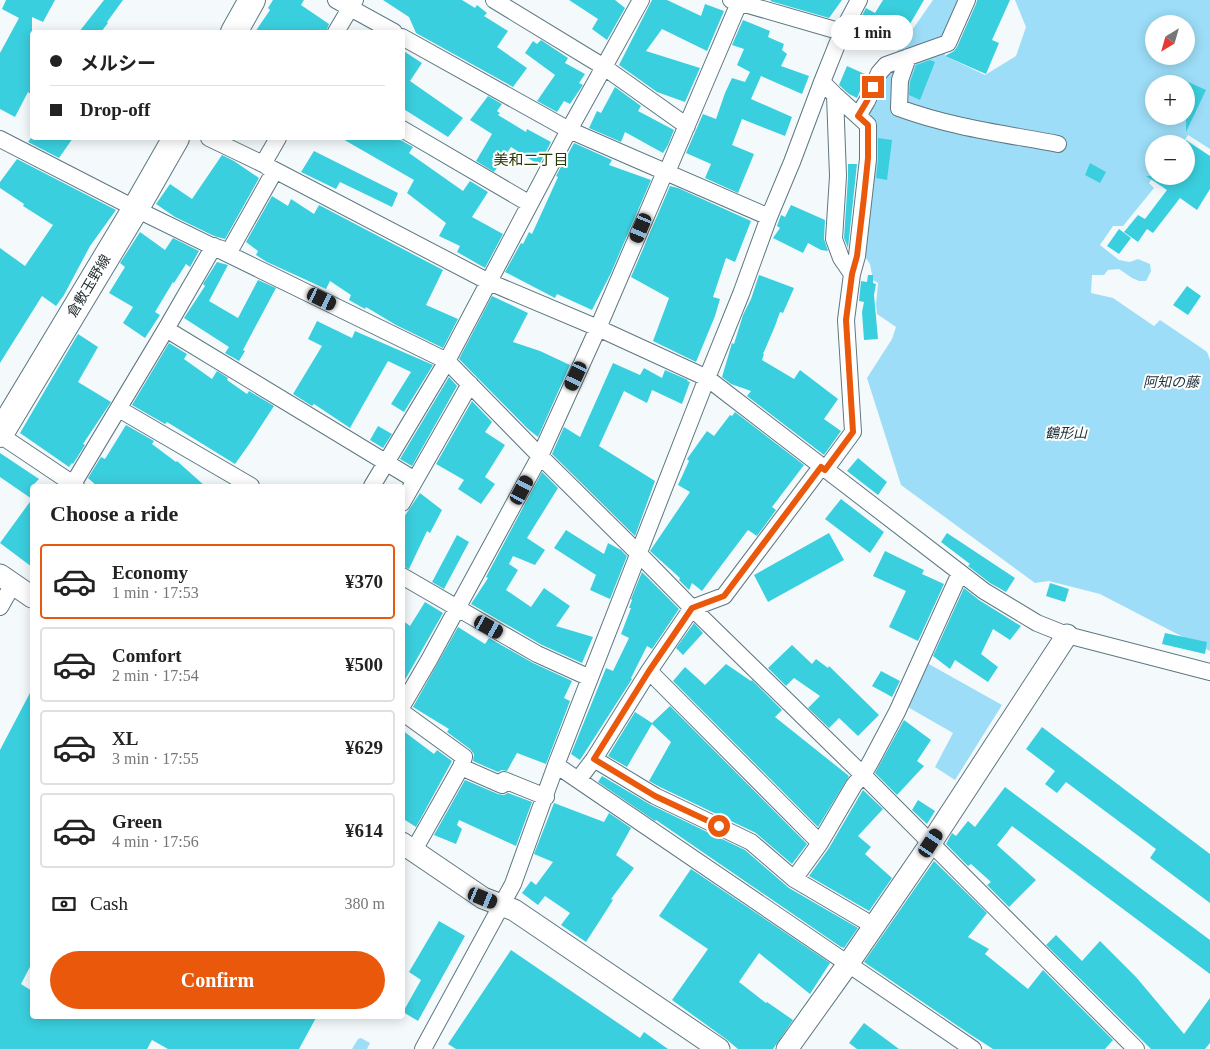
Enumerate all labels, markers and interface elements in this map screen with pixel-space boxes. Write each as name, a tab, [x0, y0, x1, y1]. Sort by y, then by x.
callout: 1 min	[832, 14, 914, 49]
north arrow	[1145, 15, 1195, 65]
map controls	[1145, 15, 1195, 185]
text: 1 min	[853, 24, 891, 41]
text: メルシー	[80, 53, 156, 74]
button: +	[1145, 75, 1195, 125]
route end	[862, 76, 884, 98]
text: Drop-off	[80, 99, 150, 120]
button: −	[1145, 135, 1195, 185]
district label: 美和二丁目	[493, 152, 569, 168]
car	[628, 211, 653, 245]
street label: 倉敷玉野線	[64, 252, 113, 320]
car	[305, 286, 338, 312]
car	[562, 359, 589, 393]
park label: 阿知の藤	[1143, 375, 1201, 390]
park label: 鶴形山	[1045, 426, 1088, 441]
car	[508, 473, 535, 507]
text: Choose a ride	[50, 501, 178, 526]
icon: car	[52, 559, 97, 604]
text: Economy	[112, 562, 188, 583]
text: ¥370	[345, 571, 383, 592]
text: 1 min · 17:53	[112, 584, 199, 601]
car	[472, 613, 505, 641]
icon: car	[52, 642, 97, 687]
text: Comfort	[112, 645, 182, 666]
text: ¥500	[345, 654, 383, 675]
text: 2 min · 17:54	[112, 667, 199, 684]
icon: car	[52, 725, 97, 770]
text: XL	[112, 728, 138, 749]
text: ¥629	[345, 737, 383, 758]
text: 3 min · 17:55	[112, 750, 199, 767]
icon: car	[52, 808, 97, 853]
text: Green	[112, 811, 162, 832]
route start	[708, 815, 730, 837]
text: ¥614	[345, 820, 383, 841]
car	[916, 826, 945, 860]
text: 4 min · 17:56	[112, 833, 199, 850]
car	[466, 885, 499, 911]
icon: cash	[50, 890, 78, 918]
text: Cash	[90, 893, 128, 914]
text: 380 m	[345, 895, 385, 912]
button: Confirm	[50, 951, 385, 1009]

